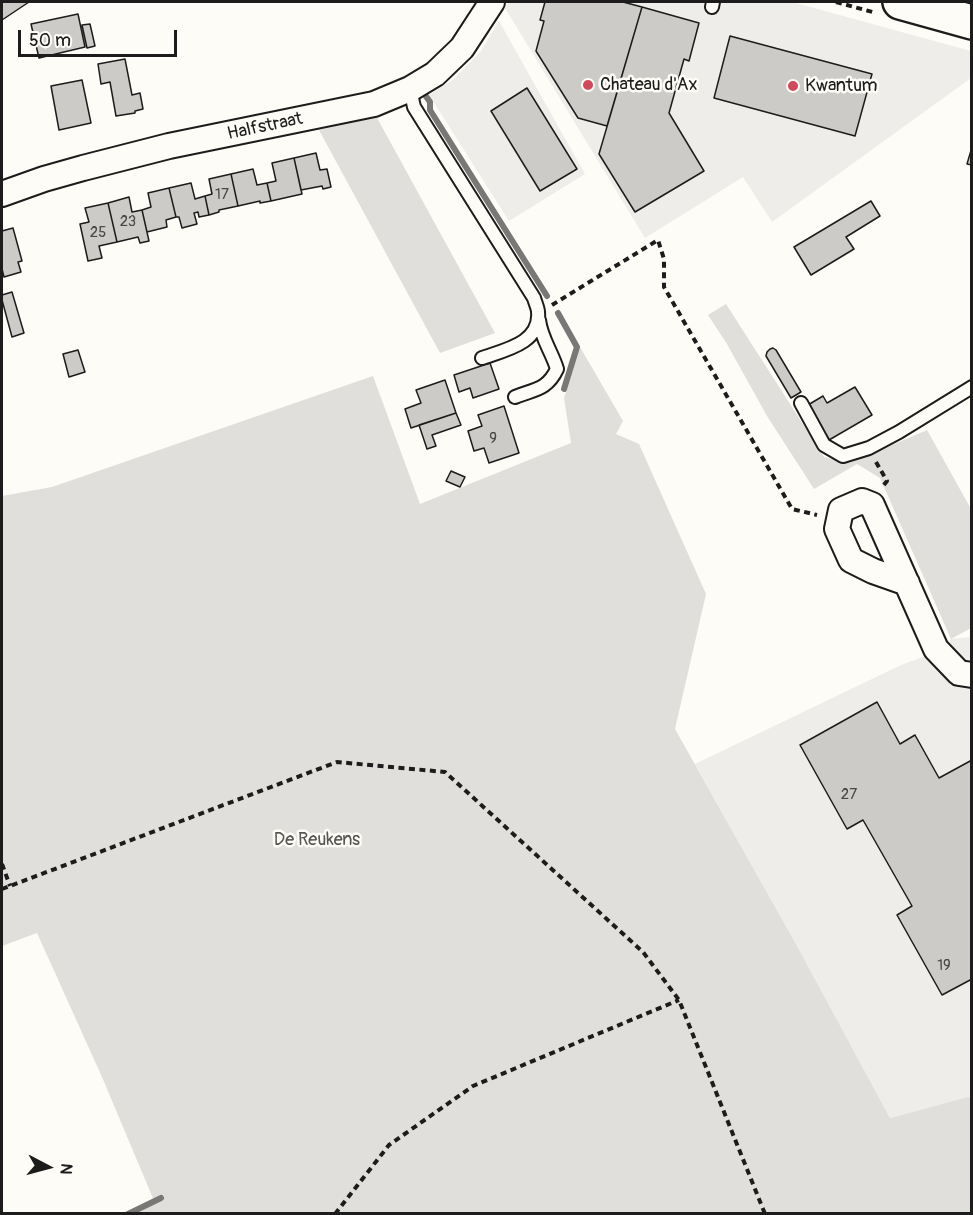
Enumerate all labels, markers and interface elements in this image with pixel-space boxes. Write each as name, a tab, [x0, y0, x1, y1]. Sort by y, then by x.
scale bar	[21, 18, 180, 56]
text: 50 m	[29, 29, 71, 52]
place label: Chateau d'Ax	[600, 74, 698, 96]
place label: Kwantum	[805, 75, 878, 97]
marker: Chateau d'Ax	[581, 78, 595, 92]
marker: Kwantum	[786, 79, 800, 93]
street label: Halfstraat	[225, 108, 305, 146]
house number: 17	[215, 186, 229, 204]
house number: 23	[120, 213, 136, 231]
house number: 25	[90, 224, 106, 242]
house number: 9	[489, 430, 497, 448]
house number: 27	[841, 786, 857, 804]
park label: De Reukens	[274, 829, 360, 851]
house number: 19	[937, 957, 951, 975]
north arrow	[18, 1137, 78, 1197]
text: N	[55, 1162, 76, 1175]

